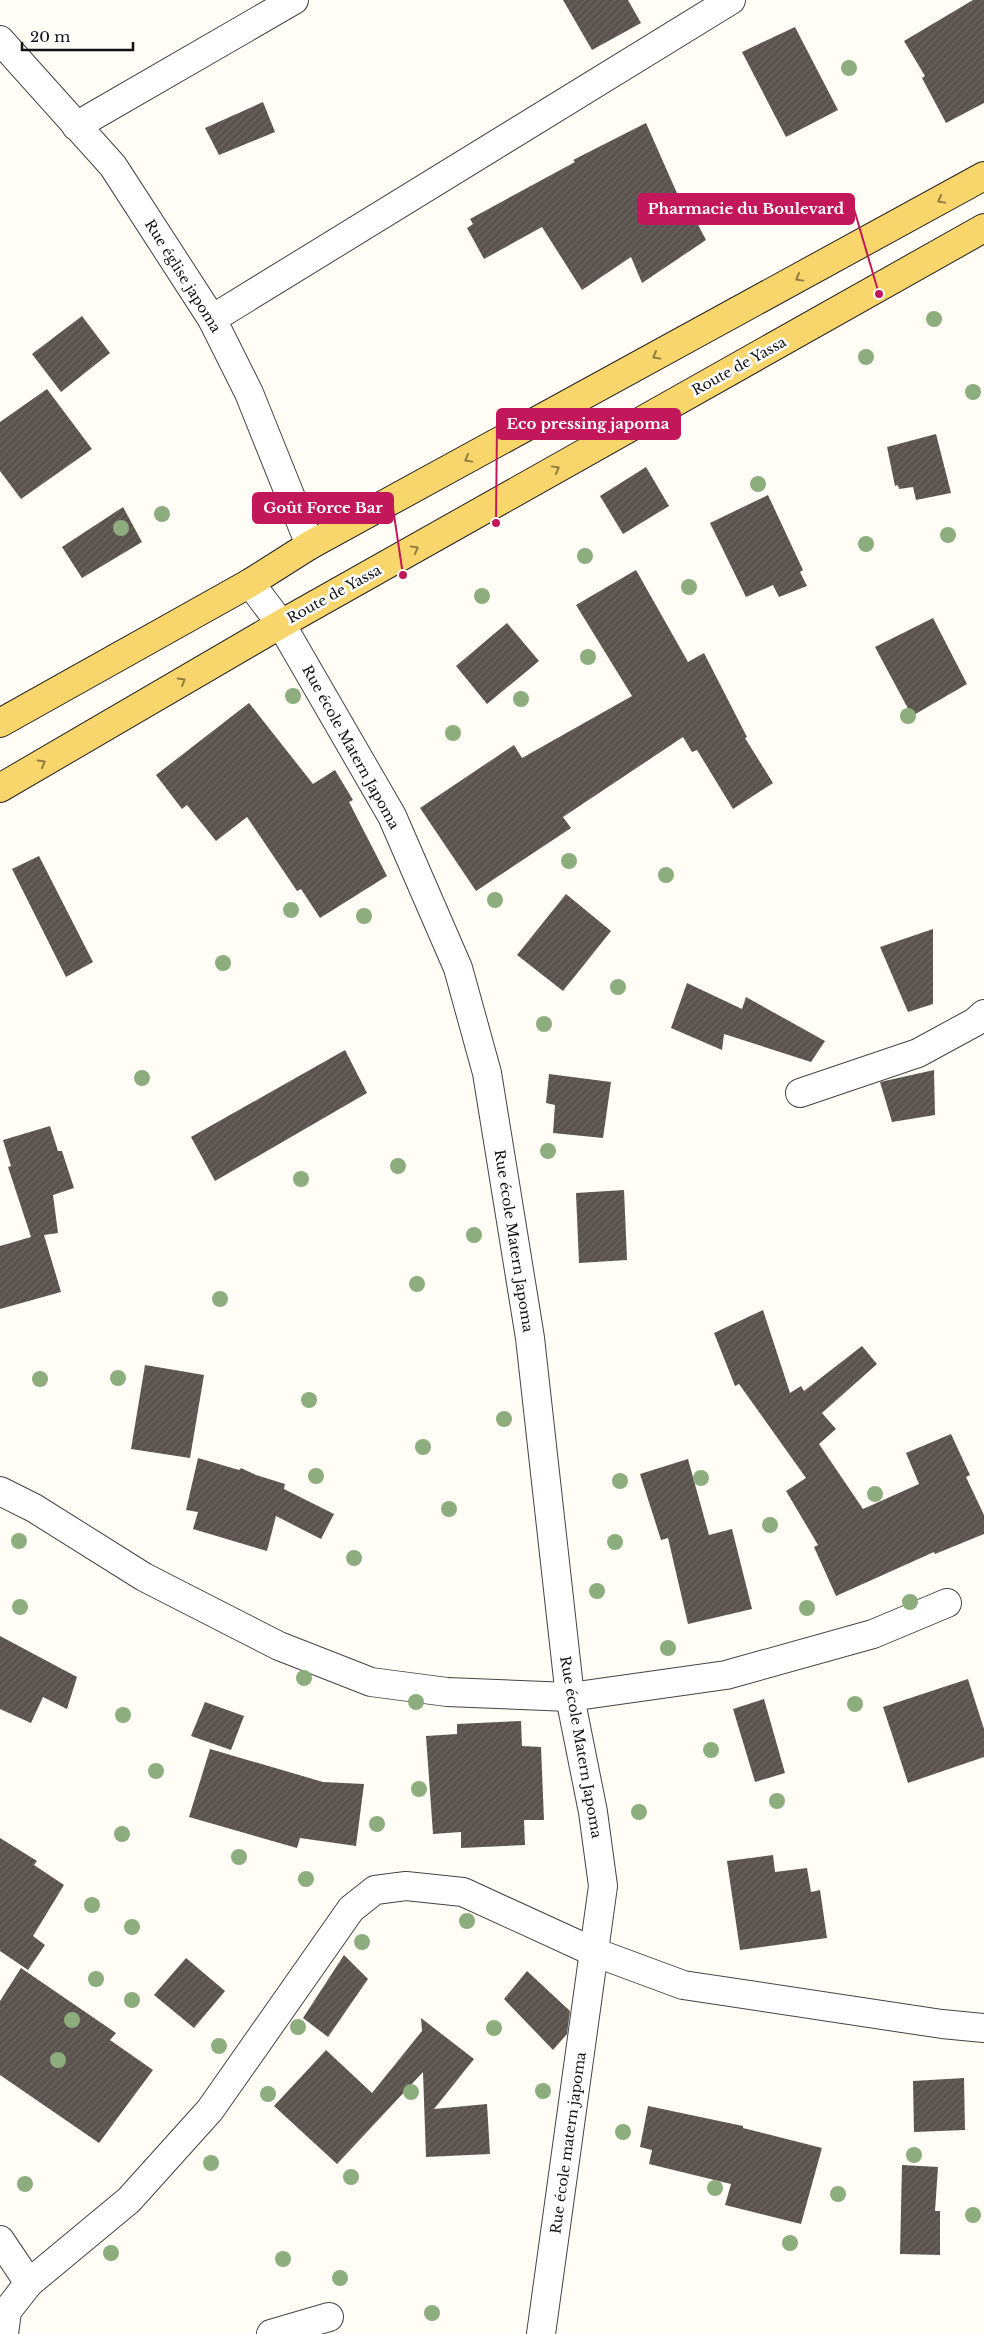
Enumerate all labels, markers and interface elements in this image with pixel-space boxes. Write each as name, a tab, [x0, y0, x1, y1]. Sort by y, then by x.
scale bar	[22, 20, 134, 52]
text: 20 m	[30, 27, 70, 46]
one-way arrow	[938, 193, 947, 203]
callout: Pharmacie du Boulevard	[638, 194, 854, 224]
text: Pharmacie du Boulevard	[648, 199, 845, 218]
street label: Rue église japoma	[141, 216, 225, 336]
one-way arrow	[795, 272, 804, 282]
street label: Route de Yassa	[689, 333, 789, 399]
one-way arrow	[653, 350, 662, 360]
callout: Eco pressing japoma	[497, 409, 680, 439]
text: Eco pressing japoma	[507, 414, 670, 433]
one-way arrow	[464, 453, 473, 463]
one-way arrow	[551, 465, 560, 475]
callout: Goût Force Bar	[253, 493, 393, 523]
text: Goût Force Bar	[263, 498, 383, 517]
one-way arrow	[409, 545, 418, 555]
street label: Route de Yassa	[284, 561, 384, 627]
street label: Rue école Matern Japoma	[298, 662, 404, 832]
one-way arrow	[177, 678, 186, 688]
one-way arrow	[37, 760, 46, 770]
street label: Rue école Matern Japoma	[491, 1148, 537, 1334]
street label: Rue école Matern Japoma	[556, 1655, 606, 1840]
street label: Rue école matern japoma	[546, 2051, 590, 2235]

